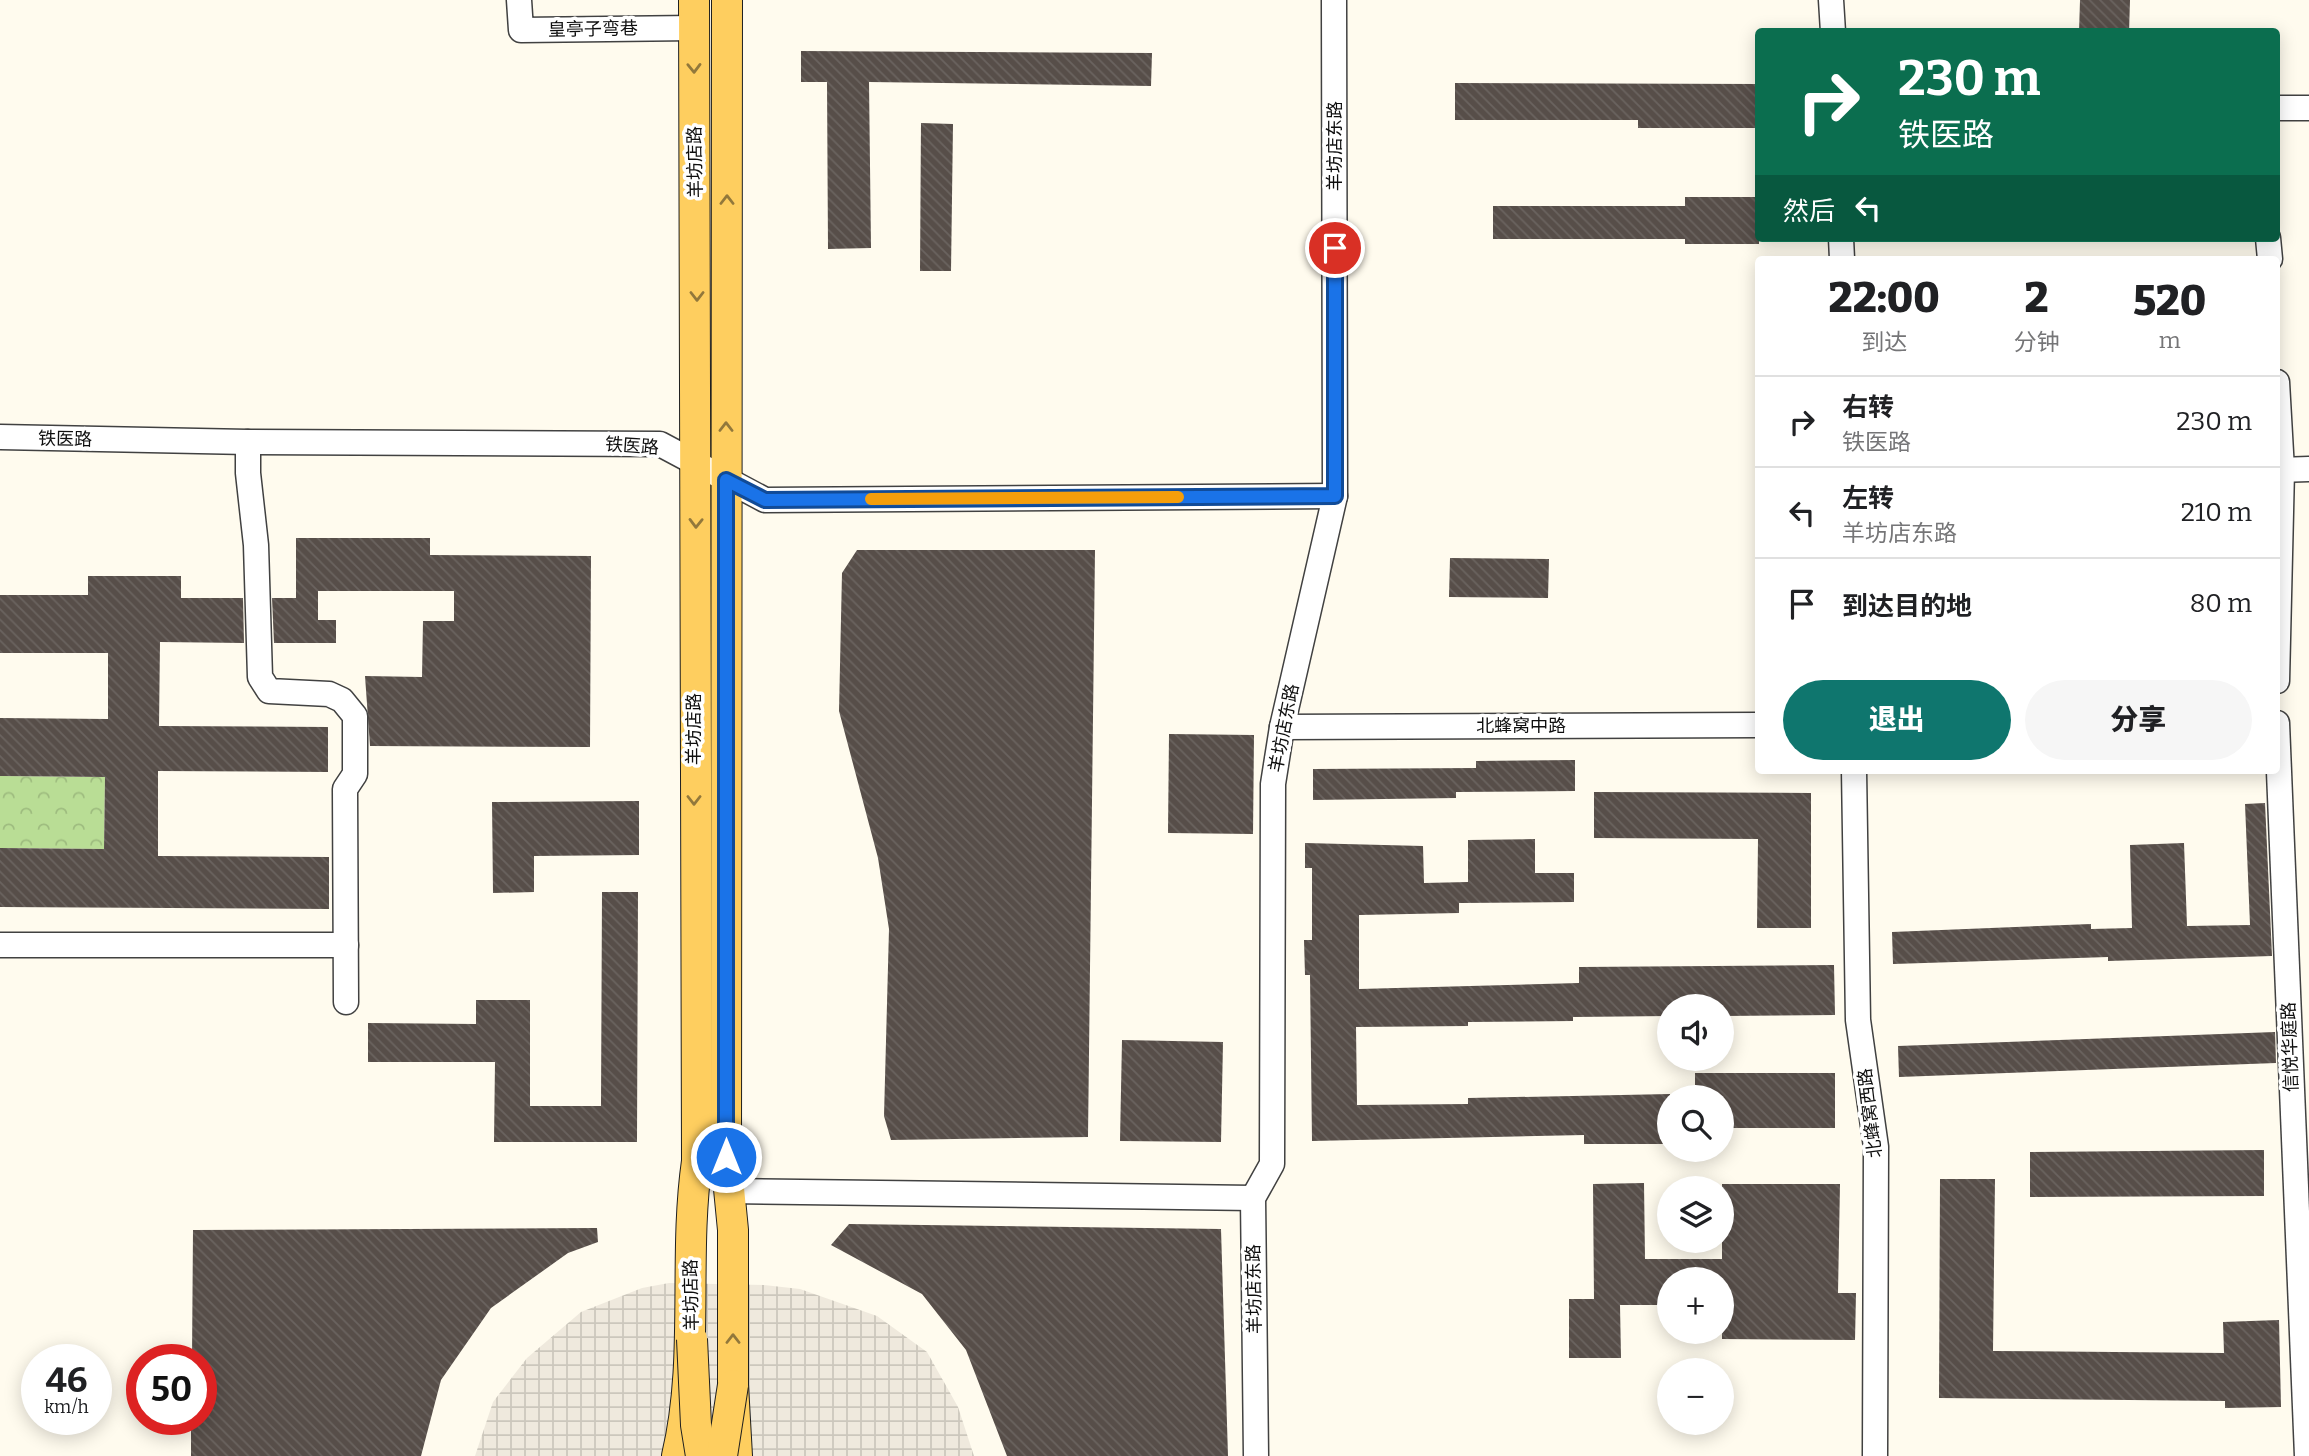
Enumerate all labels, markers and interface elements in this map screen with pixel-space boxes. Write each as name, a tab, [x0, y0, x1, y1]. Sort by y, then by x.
street label: 皇亭子弯巷	[548, 17, 638, 41]
text: 230 m	[1898, 49, 2041, 108]
icon: right	[1783, 56, 1874, 147]
one-way arrow	[686, 63, 702, 74]
street label: 羊坊店东路	[1324, 101, 1346, 191]
text: 铁医路	[1898, 116, 1994, 154]
street label: 羊坊店路	[683, 126, 707, 198]
icon: left	[1849, 189, 1887, 227]
one-way arrow	[719, 194, 735, 204]
text: 然后	[1783, 196, 1835, 227]
pin	[1305, 218, 1365, 278]
icon: arrive	[1316, 229, 1354, 267]
text: 22:00	[1829, 273, 1940, 323]
text: 2	[2024, 273, 2049, 323]
text: 520	[2133, 276, 2206, 326]
one-way arrow	[689, 291, 705, 301]
text: m	[2159, 326, 2181, 354]
text: 到达	[1861, 328, 1907, 356]
text: 分钟	[2013, 328, 2059, 356]
text: 右转	[1842, 392, 1894, 423]
icon: right	[1783, 403, 1821, 441]
text: 230 m	[2176, 406, 2252, 437]
one-way arrow	[718, 421, 734, 432]
street label: 铁医路	[38, 428, 92, 450]
text: 铁医路	[1842, 428, 1911, 456]
street label: 铁医路	[604, 433, 660, 459]
text: 左转	[1842, 483, 1894, 514]
icon: left	[1783, 494, 1821, 532]
text: 210 m	[2181, 497, 2252, 528]
one-way arrow	[688, 518, 704, 529]
text: 羊坊店东路	[1842, 519, 1957, 547]
icon: arrive	[1783, 585, 1821, 623]
text: 80 m	[2190, 588, 2252, 619]
text: 到达目的地	[1842, 591, 1972, 622]
button: 退出	[1783, 680, 2011, 760]
button: 分享	[2025, 680, 2252, 760]
street label: 羊坊店东路	[1265, 682, 1303, 774]
street label: 羊坊店路	[683, 693, 705, 765]
street label: 北蜂窝中路	[1476, 715, 1566, 737]
one-way arrow	[686, 795, 702, 805]
map controls	[1657, 994, 1734, 1435]
button: sound	[1657, 994, 1734, 1071]
street label: 信悦华庭路	[2277, 1002, 2303, 1092]
street label: 北蜂窝西路	[1854, 1067, 1886, 1159]
button: search	[1657, 1085, 1734, 1162]
position arrow	[689, 1120, 763, 1194]
button: layers	[1657, 1176, 1734, 1253]
street label: 羊坊店东路	[1242, 1244, 1266, 1334]
street label: 羊坊店路	[679, 1259, 703, 1331]
button: +	[1657, 1267, 1734, 1344]
one-way arrow	[725, 1333, 741, 1344]
speed limit sign: 50	[126, 1344, 217, 1435]
button: −	[1657, 1358, 1734, 1435]
text: 46	[45, 1359, 88, 1401]
text: km/h	[44, 1396, 89, 1418]

